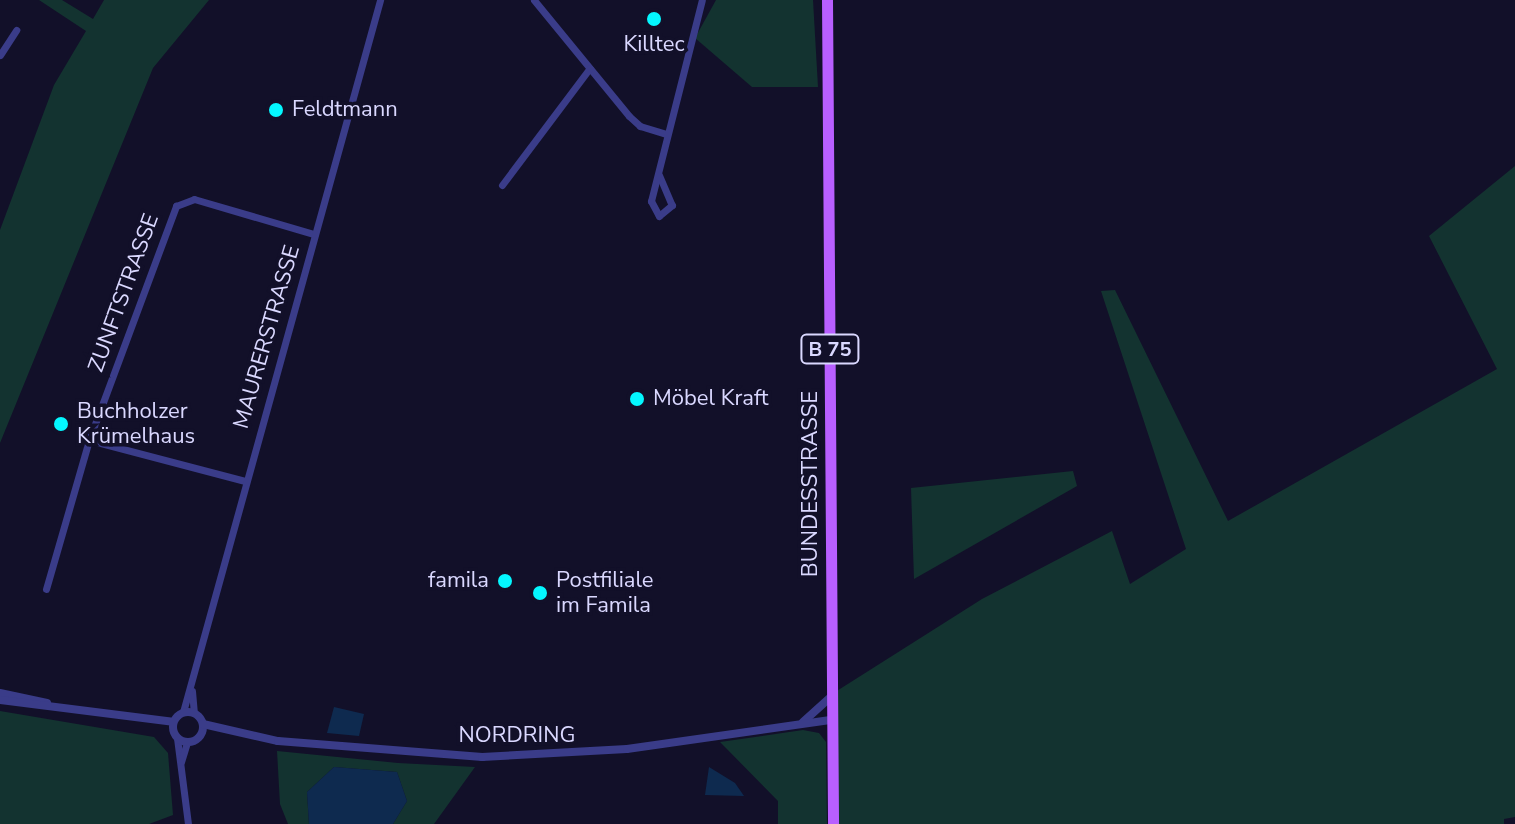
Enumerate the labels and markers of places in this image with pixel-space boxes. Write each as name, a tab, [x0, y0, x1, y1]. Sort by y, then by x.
marker: Killtec	[645, 10, 663, 28]
place label: Killtec	[623, 32, 685, 58]
place label: Feldtmann	[292, 97, 398, 123]
marker: Feldtmann	[267, 101, 285, 119]
place label: Möbel Kraft	[653, 386, 768, 412]
marker: Möbel Kraft	[628, 390, 646, 408]
place label: Buchholzer Krümelhaus	[77, 398, 195, 450]
marker: Buchholzer Krümelhaus	[52, 415, 70, 433]
place label: Postfiliale im Famila	[556, 567, 654, 618]
place label: famila	[428, 568, 489, 594]
marker: famila	[496, 572, 514, 590]
marker: Postfiliale im Famila	[531, 584, 549, 602]

